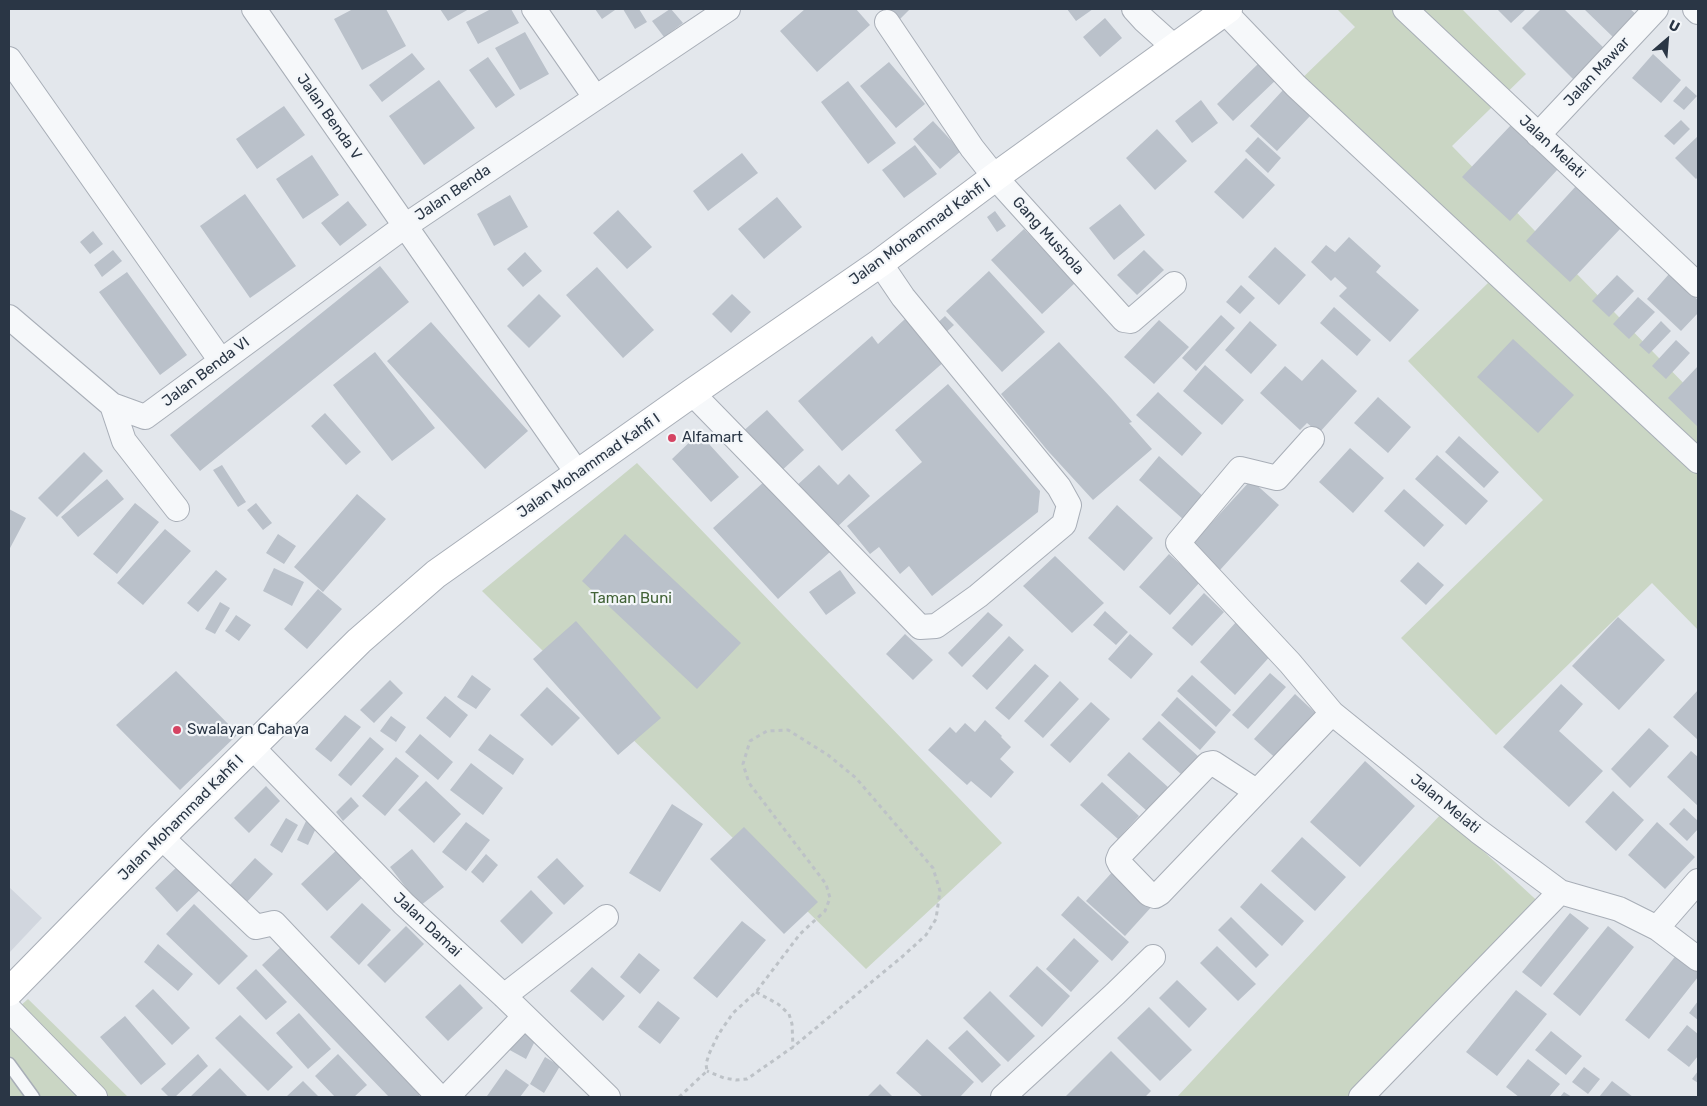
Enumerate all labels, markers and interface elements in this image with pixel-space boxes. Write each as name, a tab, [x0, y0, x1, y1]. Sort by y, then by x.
north arrow	[1642, 15, 1692, 65]
text: U	[1666, 16, 1682, 36]
street label: Jalan Mawar	[1560, 34, 1634, 110]
street label: Jalan Benda V	[293, 71, 365, 163]
street label: Jalan Melati	[1515, 112, 1589, 182]
street label: Jalan Benda	[412, 161, 494, 225]
street label: Jalan Mohammad Kahfi I	[846, 175, 994, 289]
street label: Gang Mushola	[1008, 193, 1088, 279]
street label: Jalan Benda VI	[159, 333, 253, 411]
street label: Jalan Mohammad Kahfi I	[514, 410, 664, 522]
place label: Alfamart	[682, 429, 743, 447]
marker: Alfamart	[666, 432, 678, 444]
park label: Taman Buni	[590, 590, 672, 608]
place label: Swalayan Cahaya	[187, 721, 309, 739]
marker: Swalayan Cahaya	[171, 724, 183, 736]
street label: Jalan Mohammad Kahfi I	[114, 751, 248, 885]
street label: Jalan Melati	[1407, 771, 1483, 837]
street label: Jalan Damai	[389, 889, 465, 961]

